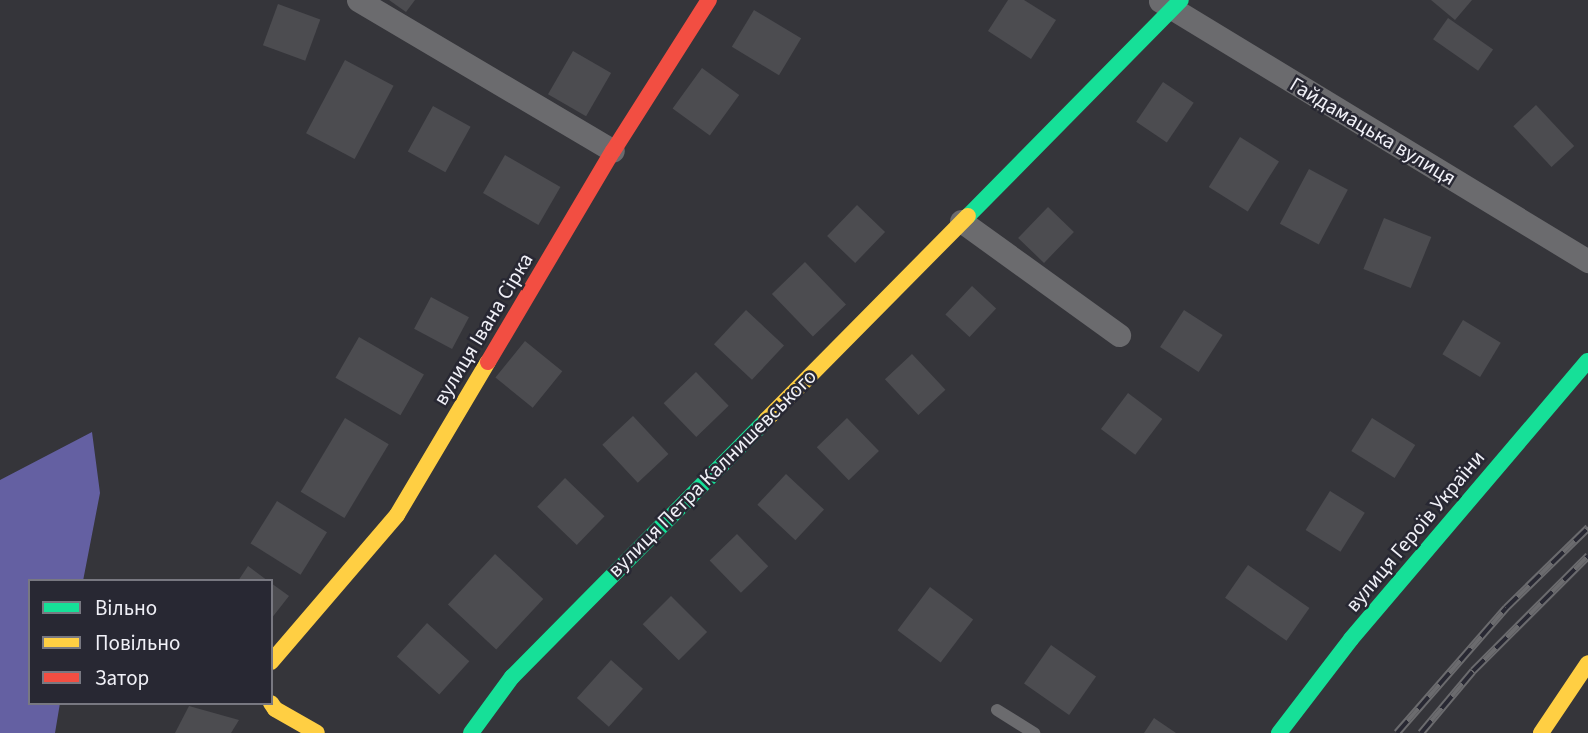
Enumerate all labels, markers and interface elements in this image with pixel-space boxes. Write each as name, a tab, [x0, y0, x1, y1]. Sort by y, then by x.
street label: Гайдамацька вулиця	[1285, 71, 1461, 191]
street label: вулиця Івана Сірка	[428, 248, 538, 410]
street label: вулиця Петра Калнишевського	[603, 364, 821, 582]
street label: вулиця Героїв України	[1340, 445, 1490, 617]
legend	[28, 579, 273, 705]
text: Вільно	[95, 593, 157, 623]
text: Повільно	[95, 628, 180, 658]
text: Затор	[95, 663, 149, 693]

